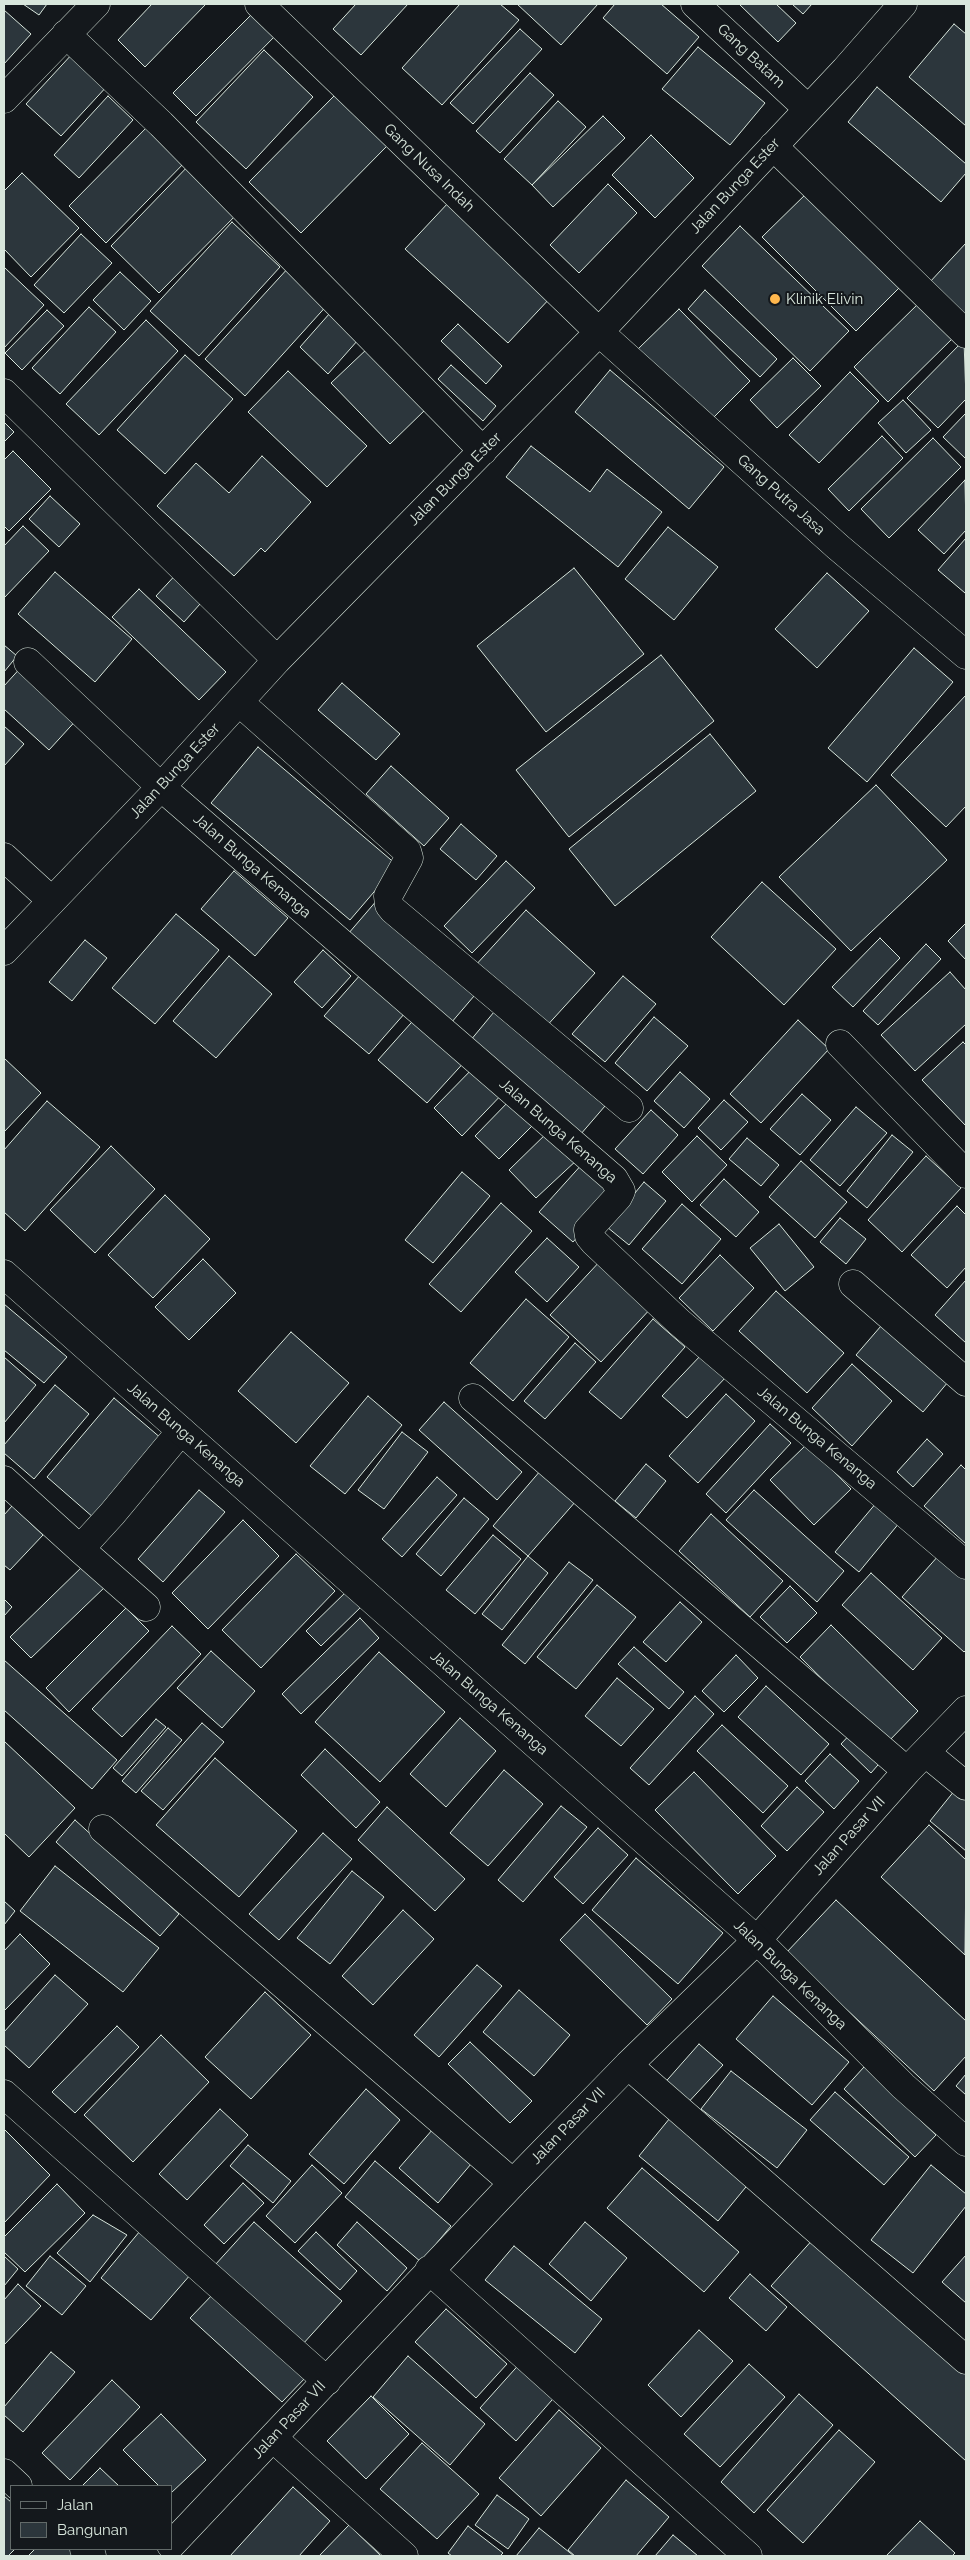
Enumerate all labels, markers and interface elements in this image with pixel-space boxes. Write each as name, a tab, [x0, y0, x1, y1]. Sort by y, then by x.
street label: Gang Batam	[713, 20, 789, 92]
street label: Gang Nusa Indah	[380, 120, 478, 216]
street label: Jalan Bunga Ester	[686, 134, 784, 238]
place label: Klinik Elivin	[786, 290, 863, 308]
marker: Klinik Elivin	[768, 292, 782, 306]
street label: Jalan Bunga Ester	[405, 429, 505, 529]
street label: Gang Putra Jasa	[733, 451, 829, 539]
street label: Jalan Bunga Ester	[126, 719, 224, 823]
street label: Jalan Bunga Kenanga	[189, 810, 315, 922]
street label: Jalan Bunga Kenanga	[495, 1075, 621, 1187]
street label: Jalan Bunga Kenanga	[123, 1379, 249, 1491]
street label: Jalan Bunga Kenanga	[754, 1383, 880, 1493]
street label: Jalan Bunga Kenanga	[426, 1647, 552, 1759]
street label: Jalan Pasar VII	[809, 1793, 889, 1879]
street label: Jalan Bunga Kenanga	[730, 1916, 850, 2034]
street label: Jalan Pasar VII	[527, 2084, 609, 2168]
street label: Jalan Pasar VII	[248, 2377, 330, 2463]
legend	[10, 2485, 172, 2550]
text: Jalan	[57, 2496, 93, 2514]
text: Bangunan	[57, 2521, 128, 2539]

